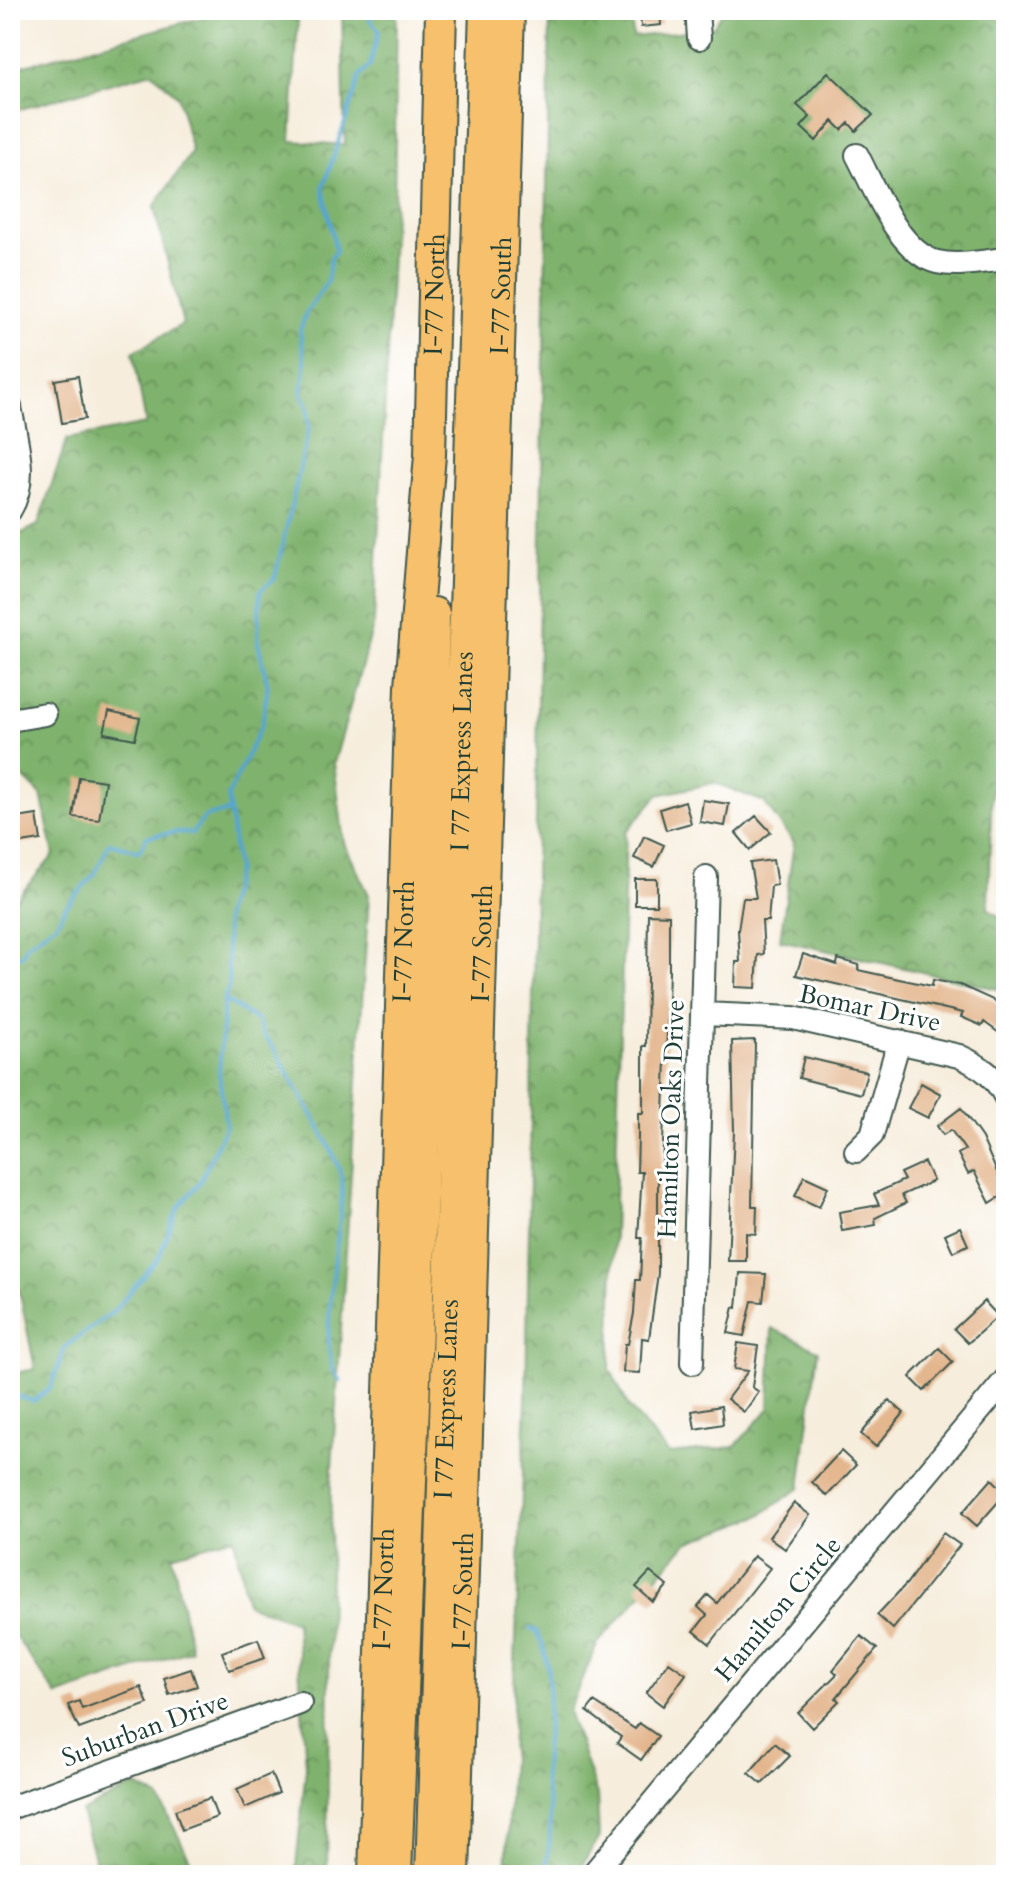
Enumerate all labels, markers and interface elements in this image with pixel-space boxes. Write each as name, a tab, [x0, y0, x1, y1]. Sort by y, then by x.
street label: I-77 North	[415, 233, 453, 356]
street label: I-77 South	[481, 236, 520, 355]
street label: I 77 Express Lanes	[442, 651, 481, 852]
street label: I-77 North	[384, 880, 422, 1003]
street label: I-77 South	[462, 884, 501, 1003]
street label: Bomar Drive	[796, 976, 944, 1040]
street label: Hamilton Oaks Drive	[649, 999, 693, 1239]
street label: I 77 Express Lanes	[425, 1299, 466, 1500]
street label: I-77 North	[364, 1527, 402, 1651]
street label: Hamilton Circle	[707, 1529, 849, 1689]
street label: I-77 South	[443, 1532, 482, 1651]
street label: Suburban Drive	[57, 1683, 233, 1775]

